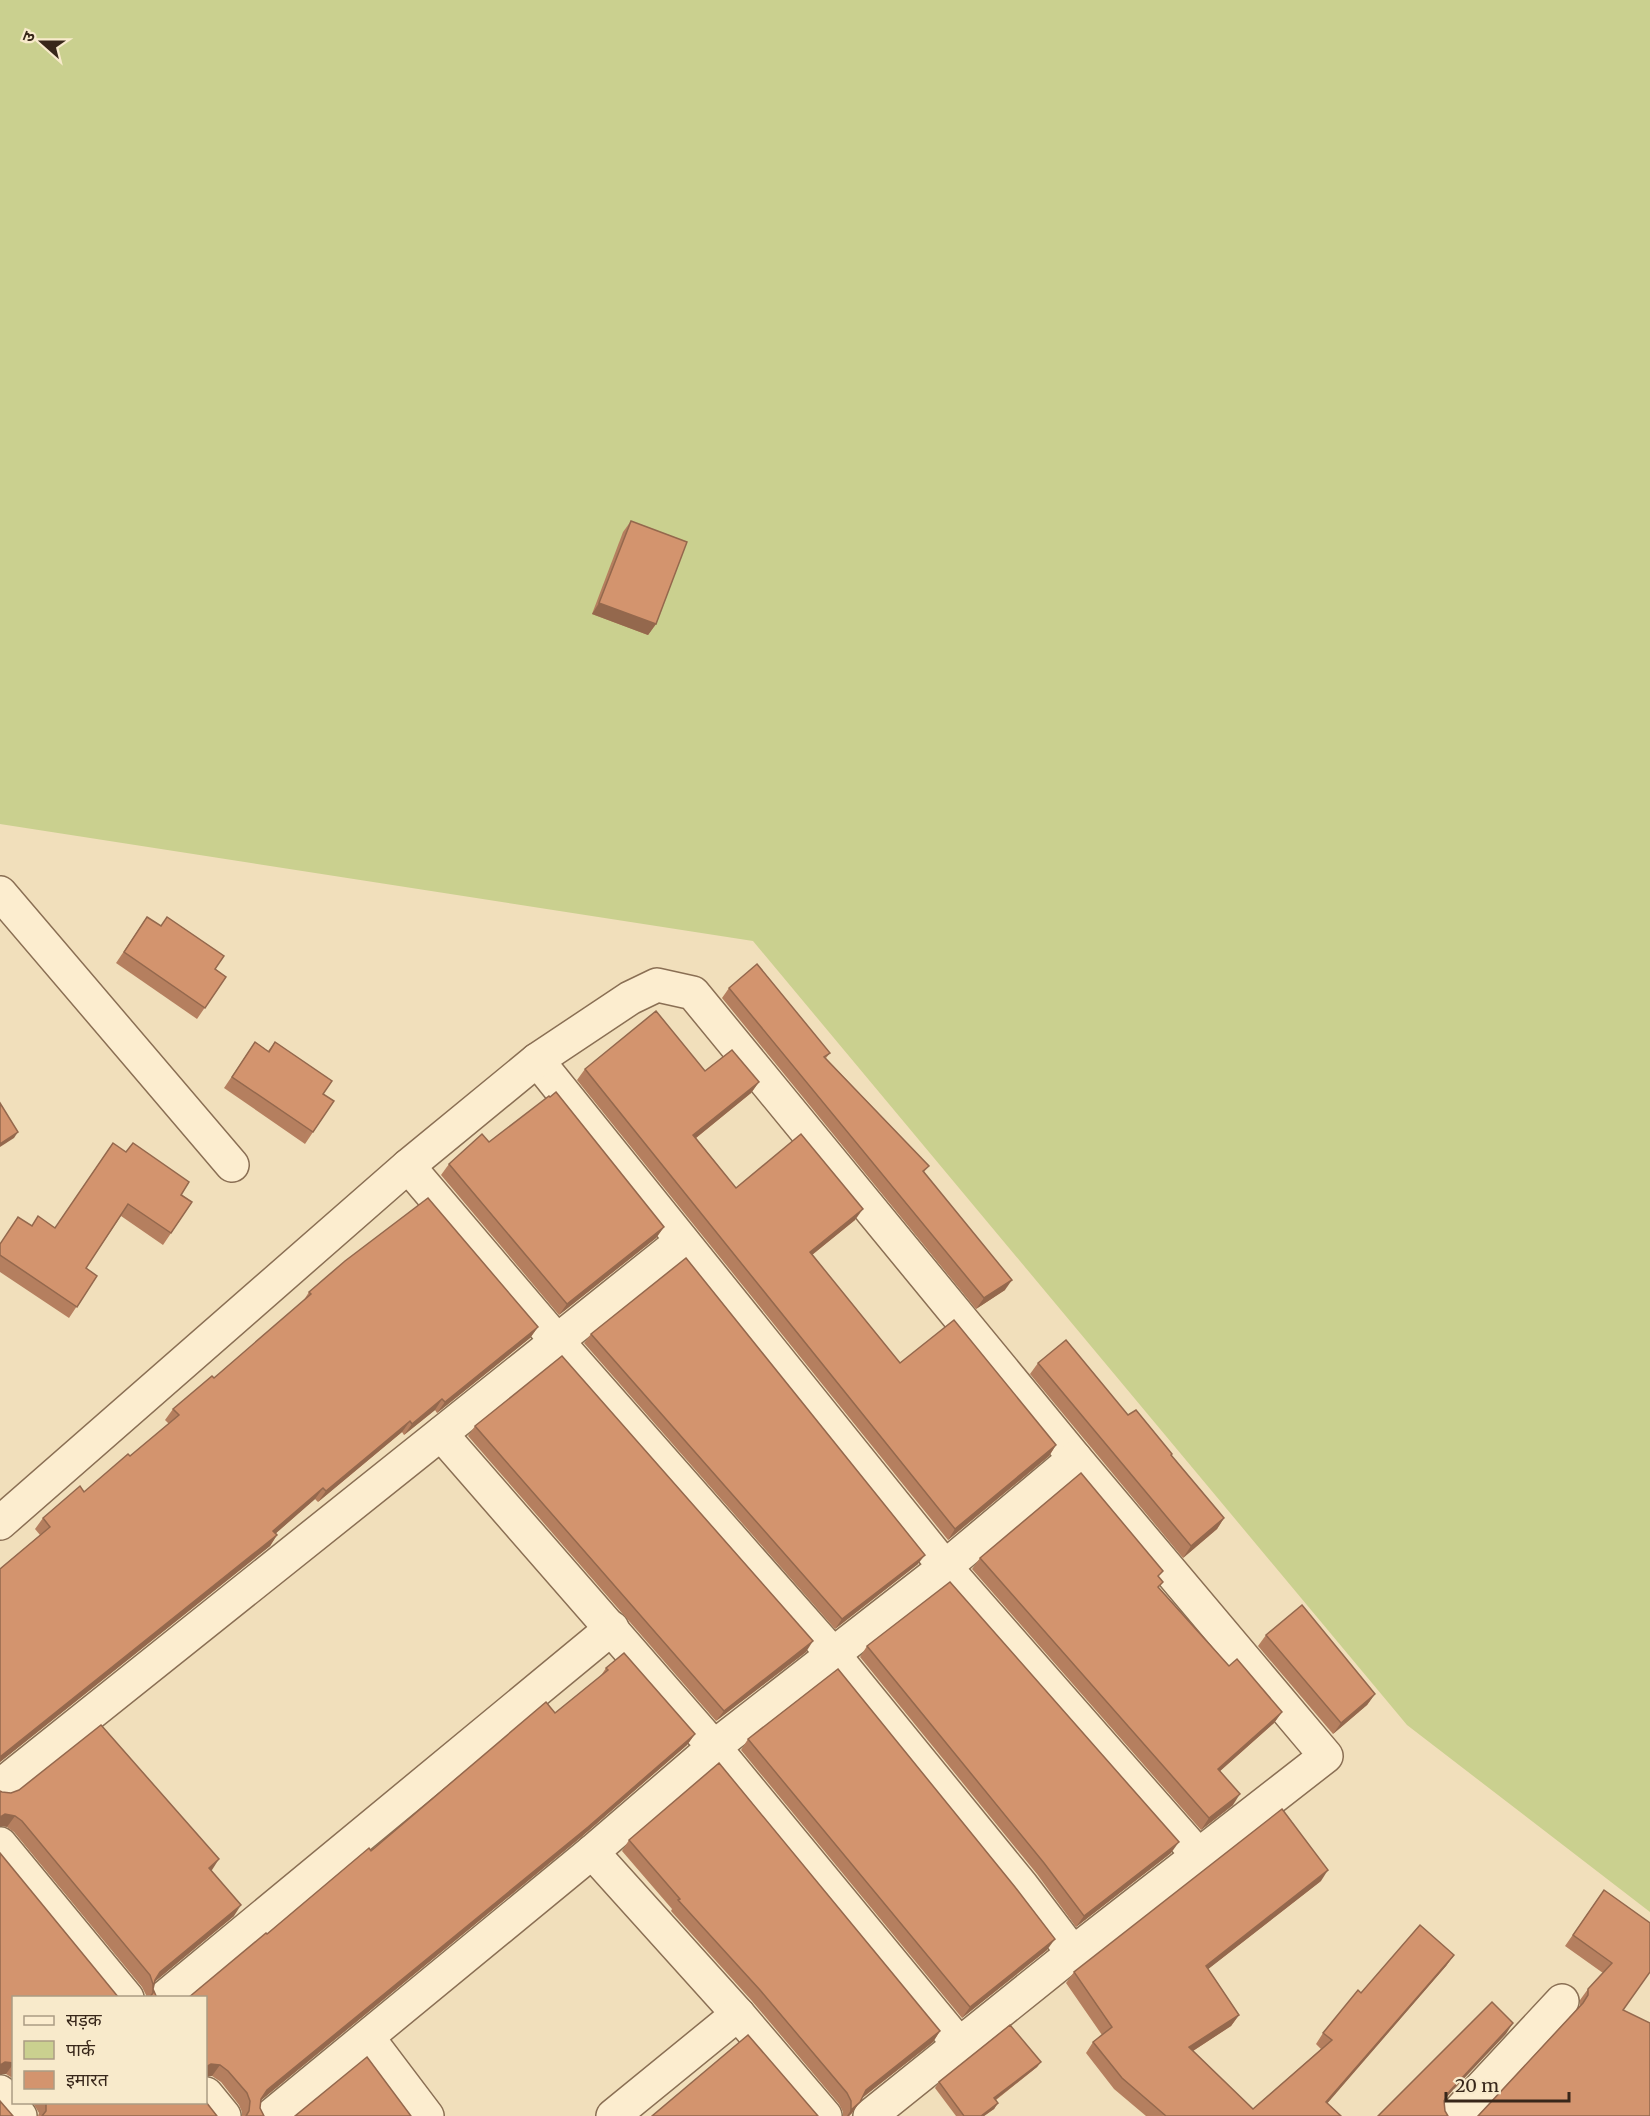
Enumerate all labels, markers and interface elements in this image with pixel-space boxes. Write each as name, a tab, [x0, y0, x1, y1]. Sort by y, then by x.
north arrow	[12, 12, 72, 72]
text: उ	[17, 28, 39, 45]
legend	[12, 1996, 207, 2104]
text: सड़क	[66, 2008, 103, 2031]
text: पार्क	[66, 2038, 96, 2061]
scale bar	[1446, 2065, 1569, 2103]
text: इमारत	[66, 2068, 109, 2091]
text: 20 m	[1455, 2074, 1499, 2097]

